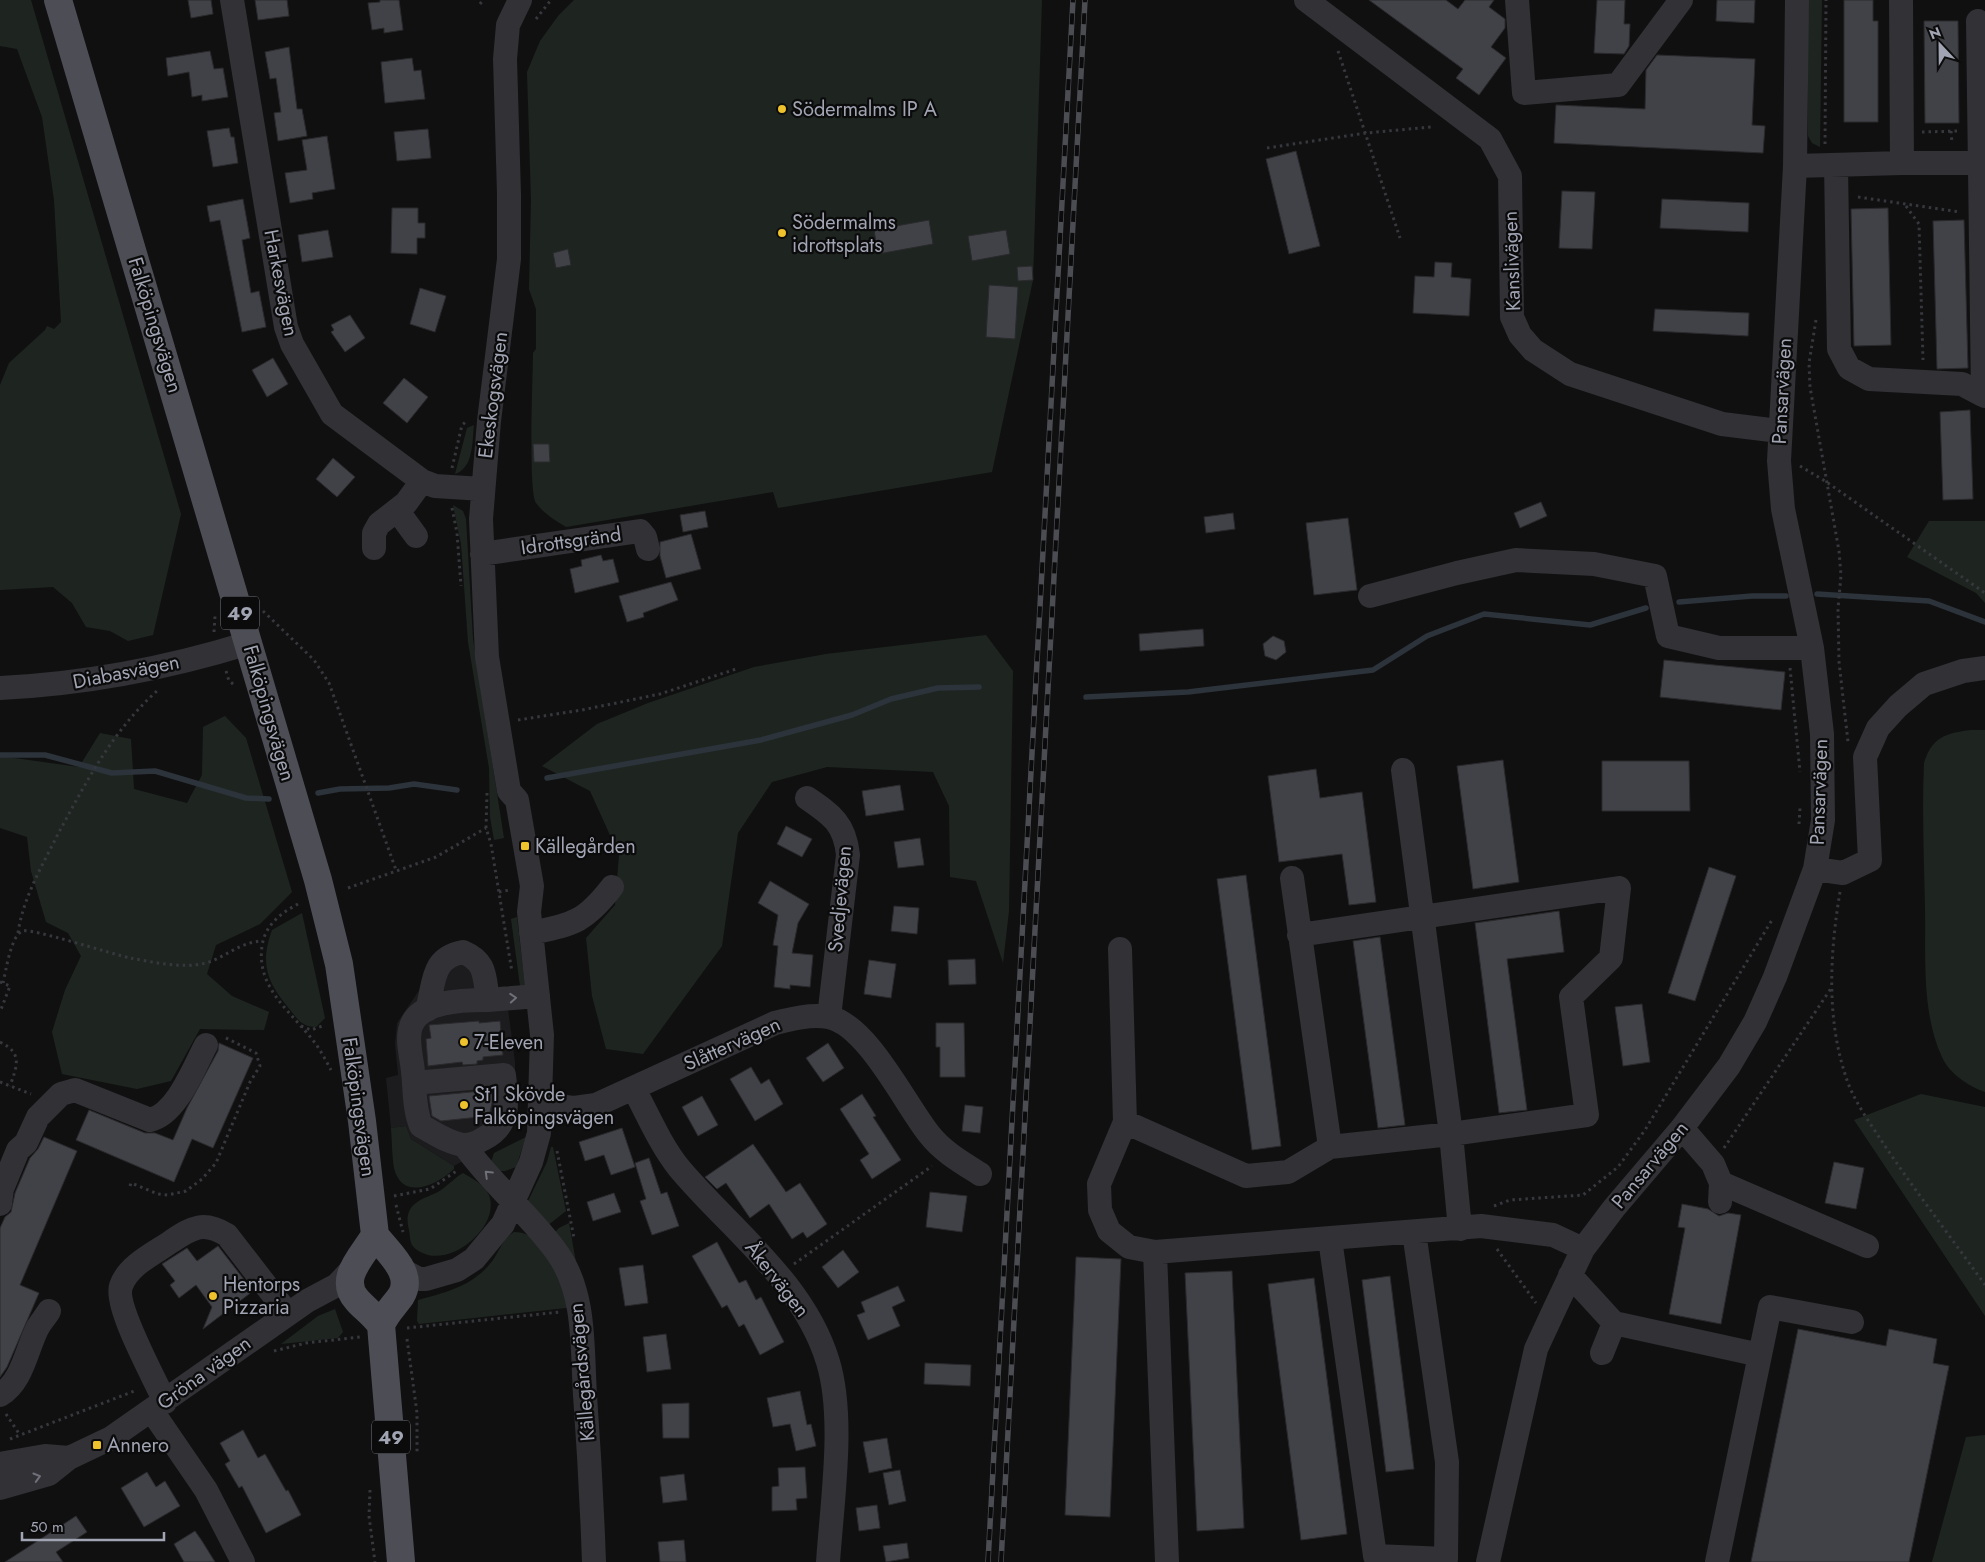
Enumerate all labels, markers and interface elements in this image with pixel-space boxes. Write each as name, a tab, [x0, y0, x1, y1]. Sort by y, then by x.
north arrow	[1915, 20, 1965, 70]
text: N	[1926, 22, 1944, 44]
place label: Södermalms IP A	[792, 95, 938, 124]
marker: Södermalms IP A	[776, 103, 788, 115]
place label: Södermalms idrottsplats	[792, 208, 896, 260]
street label: Kanslivägen	[1496, 211, 1528, 311]
street label: Harkesvägen	[256, 227, 306, 339]
marker: Södermalms idrottsplats	[776, 227, 788, 239]
street label: Falköpingsvägen	[121, 254, 189, 396]
street label: Ekeskogsvägen	[471, 330, 515, 460]
street label: Pansarvägen	[1765, 337, 1799, 445]
street label: Idrottsgränd	[519, 520, 623, 562]
road number: 49	[221, 596, 259, 630]
street label: Falköpingsvägen	[236, 642, 302, 784]
street label: Diabasvägen	[70, 647, 182, 697]
street label: Pansarvägen	[1803, 738, 1835, 846]
place label: Källegården	[535, 832, 636, 861]
marker: Källegården	[519, 840, 531, 852]
street label: Svedjevägen	[821, 845, 859, 953]
one-way arrow	[509, 993, 517, 1004]
street label: Slåttervägen	[679, 1010, 785, 1078]
place label: 7-Eleven	[474, 1028, 544, 1057]
street label: Falköpingsvägen	[335, 1036, 383, 1178]
marker: 7-Eleven	[458, 1036, 470, 1048]
place label: St1 Skövde Falköpingsvägen	[474, 1080, 614, 1132]
marker: St1 Skövde Falköpingsvägen	[458, 1099, 470, 1111]
street label: Pansarvägen	[1605, 1115, 1695, 1215]
one-way arrow	[485, 1171, 494, 1180]
street label: Åkervägen	[738, 1235, 816, 1323]
place label: Hentorps Pizzaria	[223, 1270, 300, 1322]
marker: Hentorps Pizzaria	[207, 1290, 219, 1302]
street label: Källegårdsvägen	[562, 1302, 602, 1442]
street label: Gröna vägen	[151, 1329, 257, 1417]
road number: 49	[372, 1420, 410, 1454]
place label: Annero	[107, 1431, 169, 1460]
marker: Annero	[91, 1439, 103, 1451]
one-way arrow	[32, 1473, 40, 1483]
scale bar	[22, 1510, 165, 1542]
text: 50 m	[30, 1516, 64, 1538]

